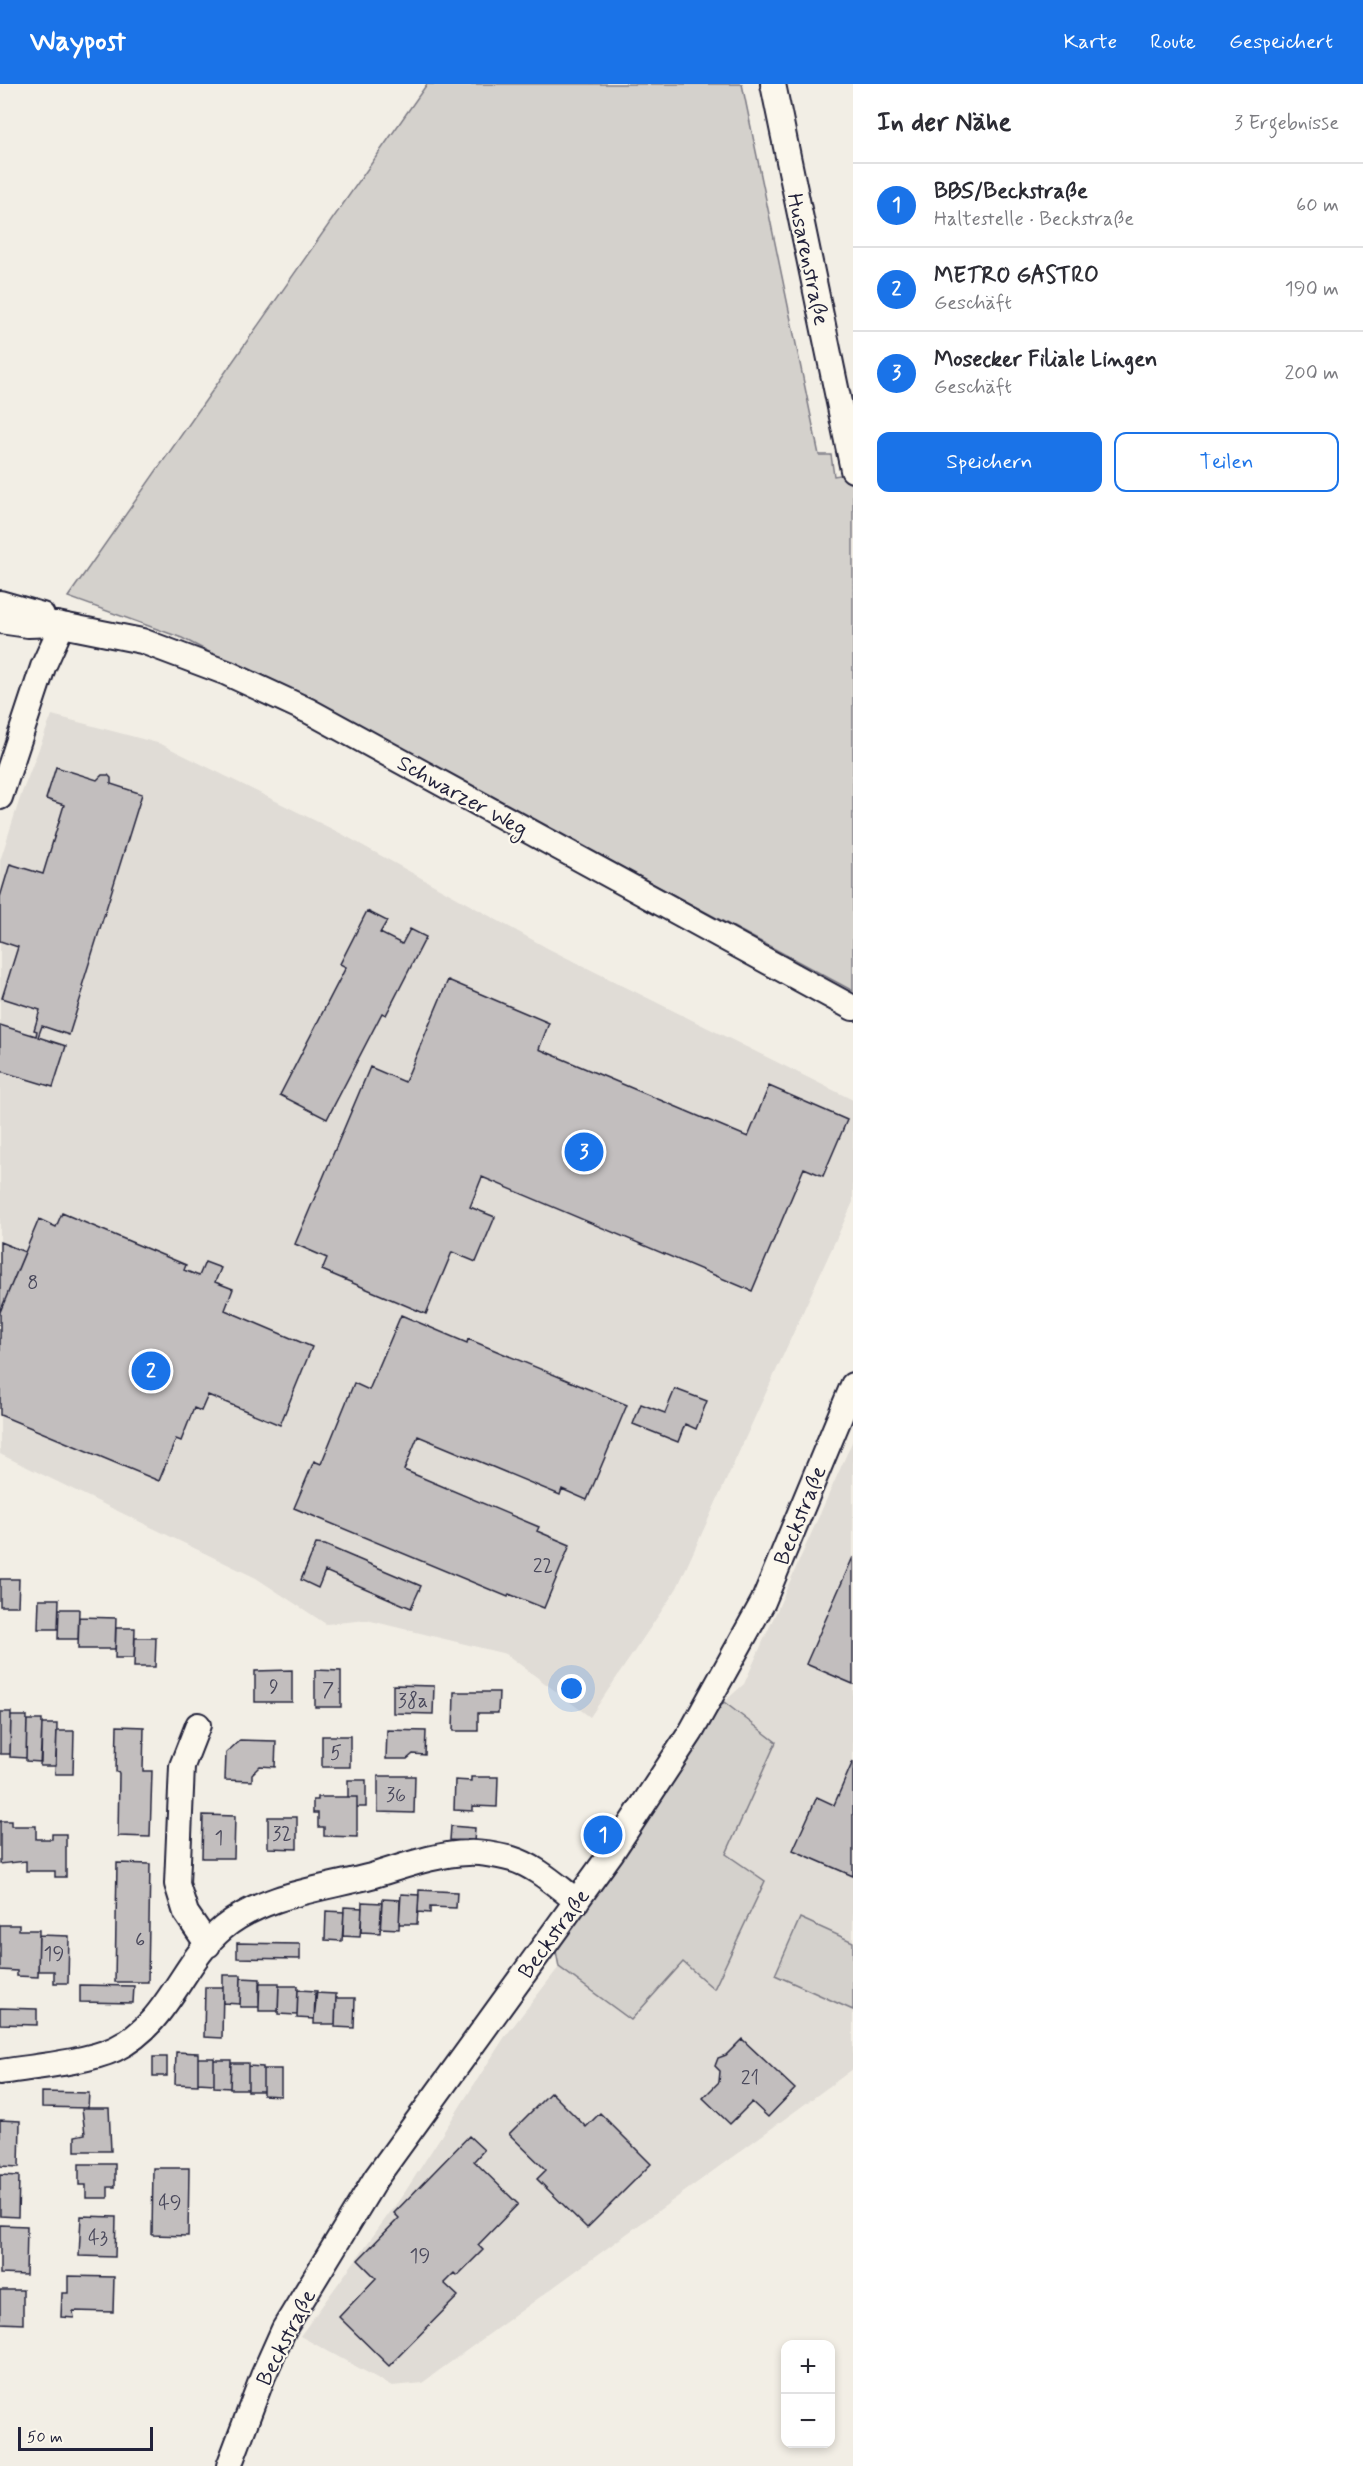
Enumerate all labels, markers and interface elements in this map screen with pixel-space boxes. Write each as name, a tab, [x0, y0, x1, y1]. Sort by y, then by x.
text: Waypost	[30, 24, 126, 61]
text: Karte	[1064, 28, 1117, 56]
text: Route	[1150, 28, 1196, 56]
text: Gespeichert	[1229, 28, 1333, 56]
text: In der Nähe	[877, 106, 1011, 140]
text: 3 Ergebnisse	[1234, 110, 1339, 137]
text: BBS/Beckstraße	[934, 178, 1088, 206]
street label: Husarenstraße	[779, 191, 835, 328]
text: 1	[892, 192, 901, 219]
text: 60 m	[1296, 192, 1339, 219]
text: Haltestelle · Beckstraße	[934, 206, 1134, 233]
text: METRO GASTRO	[934, 262, 1099, 290]
text: 2	[892, 276, 901, 303]
text: 190 m	[1285, 276, 1339, 303]
text: Geschäft	[934, 290, 1012, 317]
text: Mosecker Filiale Lingen	[934, 346, 1157, 374]
text: 3	[892, 360, 901, 387]
text: 200 m	[1284, 360, 1339, 387]
text: Geschäft	[934, 374, 1012, 401]
button: Speichern	[877, 432, 1102, 492]
button: Teilen	[1114, 432, 1339, 492]
street label: Schwarzer Weg	[390, 749, 532, 847]
pin: 3	[564, 1130, 604, 1174]
house number: 8	[27, 1270, 39, 1297]
pin: 2	[132, 1348, 170, 1394]
street label: Beckstraße	[768, 1462, 833, 1569]
house number: 22	[533, 1553, 553, 1580]
house number: 9	[269, 1674, 279, 1701]
your location	[557, 1674, 586, 1703]
house number: 7	[322, 1677, 334, 1704]
house number: 38a	[398, 1688, 428, 1715]
house number: 5	[330, 1740, 342, 1767]
house number: 36	[386, 1782, 406, 1809]
pin: 1	[584, 1812, 622, 1858]
house number: 32	[272, 1821, 292, 1848]
house number: 1	[215, 1825, 223, 1852]
street label: Beckstraße	[513, 1884, 597, 1985]
house number: 6	[135, 1927, 145, 1954]
house number: 19	[44, 1941, 64, 1968]
house number: 21	[741, 2065, 759, 2092]
house number: 49	[158, 2190, 182, 2217]
house number: 43	[88, 2225, 108, 2252]
house number: 19	[410, 2243, 430, 2270]
street label: Beckstraße	[251, 2285, 323, 2391]
map controls	[781, 2340, 835, 2448]
button: +	[781, 2340, 835, 2394]
button: −	[781, 2394, 835, 2448]
scale bar	[18, 2424, 153, 2452]
text: 50 m	[27, 2427, 63, 2448]

